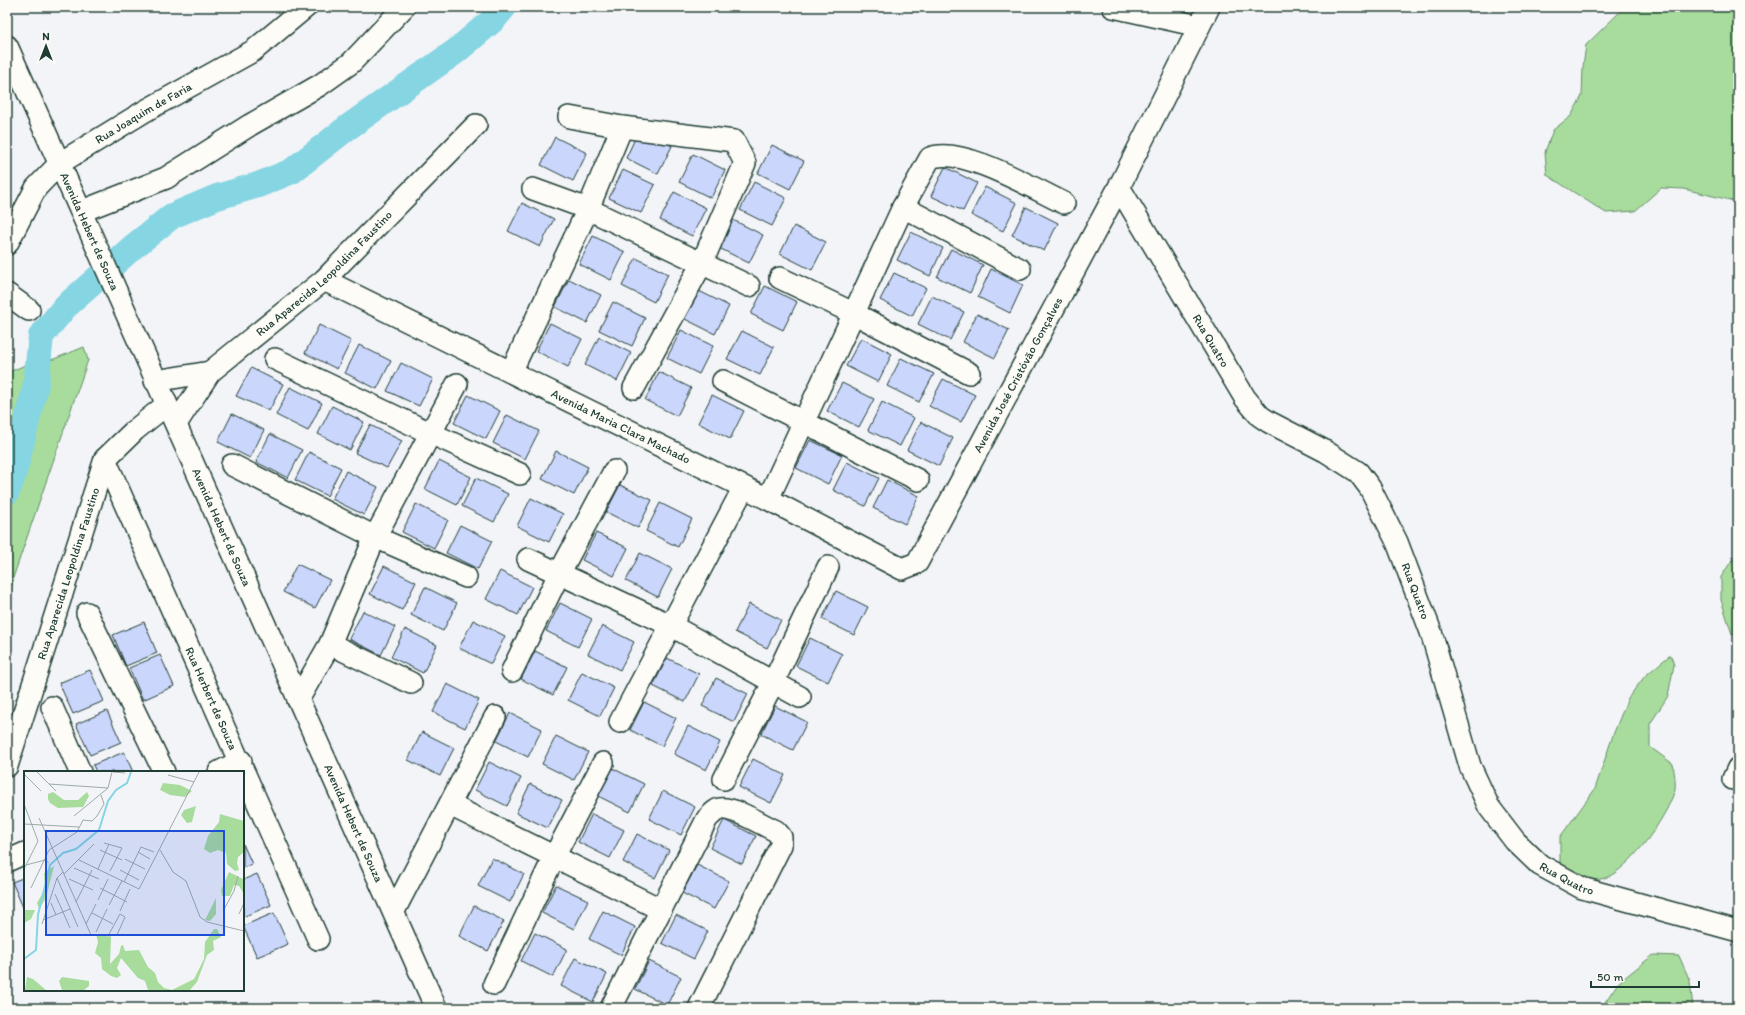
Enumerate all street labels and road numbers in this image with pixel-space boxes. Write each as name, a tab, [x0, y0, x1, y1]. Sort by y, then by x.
street label: Rua Joaquim de Faria	[93, 79, 195, 147]
street label: Avenida Hebert de Souza	[57, 170, 122, 293]
street label: Rua Aparecida Leopoldina Faustino	[253, 208, 395, 339]
street label: Avenida José Cristóvão Gonçalves	[971, 295, 1066, 455]
street label: Rua Quatro	[1190, 312, 1232, 370]
street label: Avenida Maria Clara Machado	[549, 386, 693, 467]
street label: Avenida Hebert de Souza	[189, 466, 254, 589]
street label: Rua Aparecida Leopoldina Faustino	[34, 486, 102, 661]
street label: Rua Quatro	[1399, 561, 1433, 621]
street label: Rua Herbert de Souza	[182, 645, 240, 752]
street label: Avenida Hebert de Souza	[321, 762, 386, 885]
street label: Rua Quatro	[1537, 859, 1595, 898]

